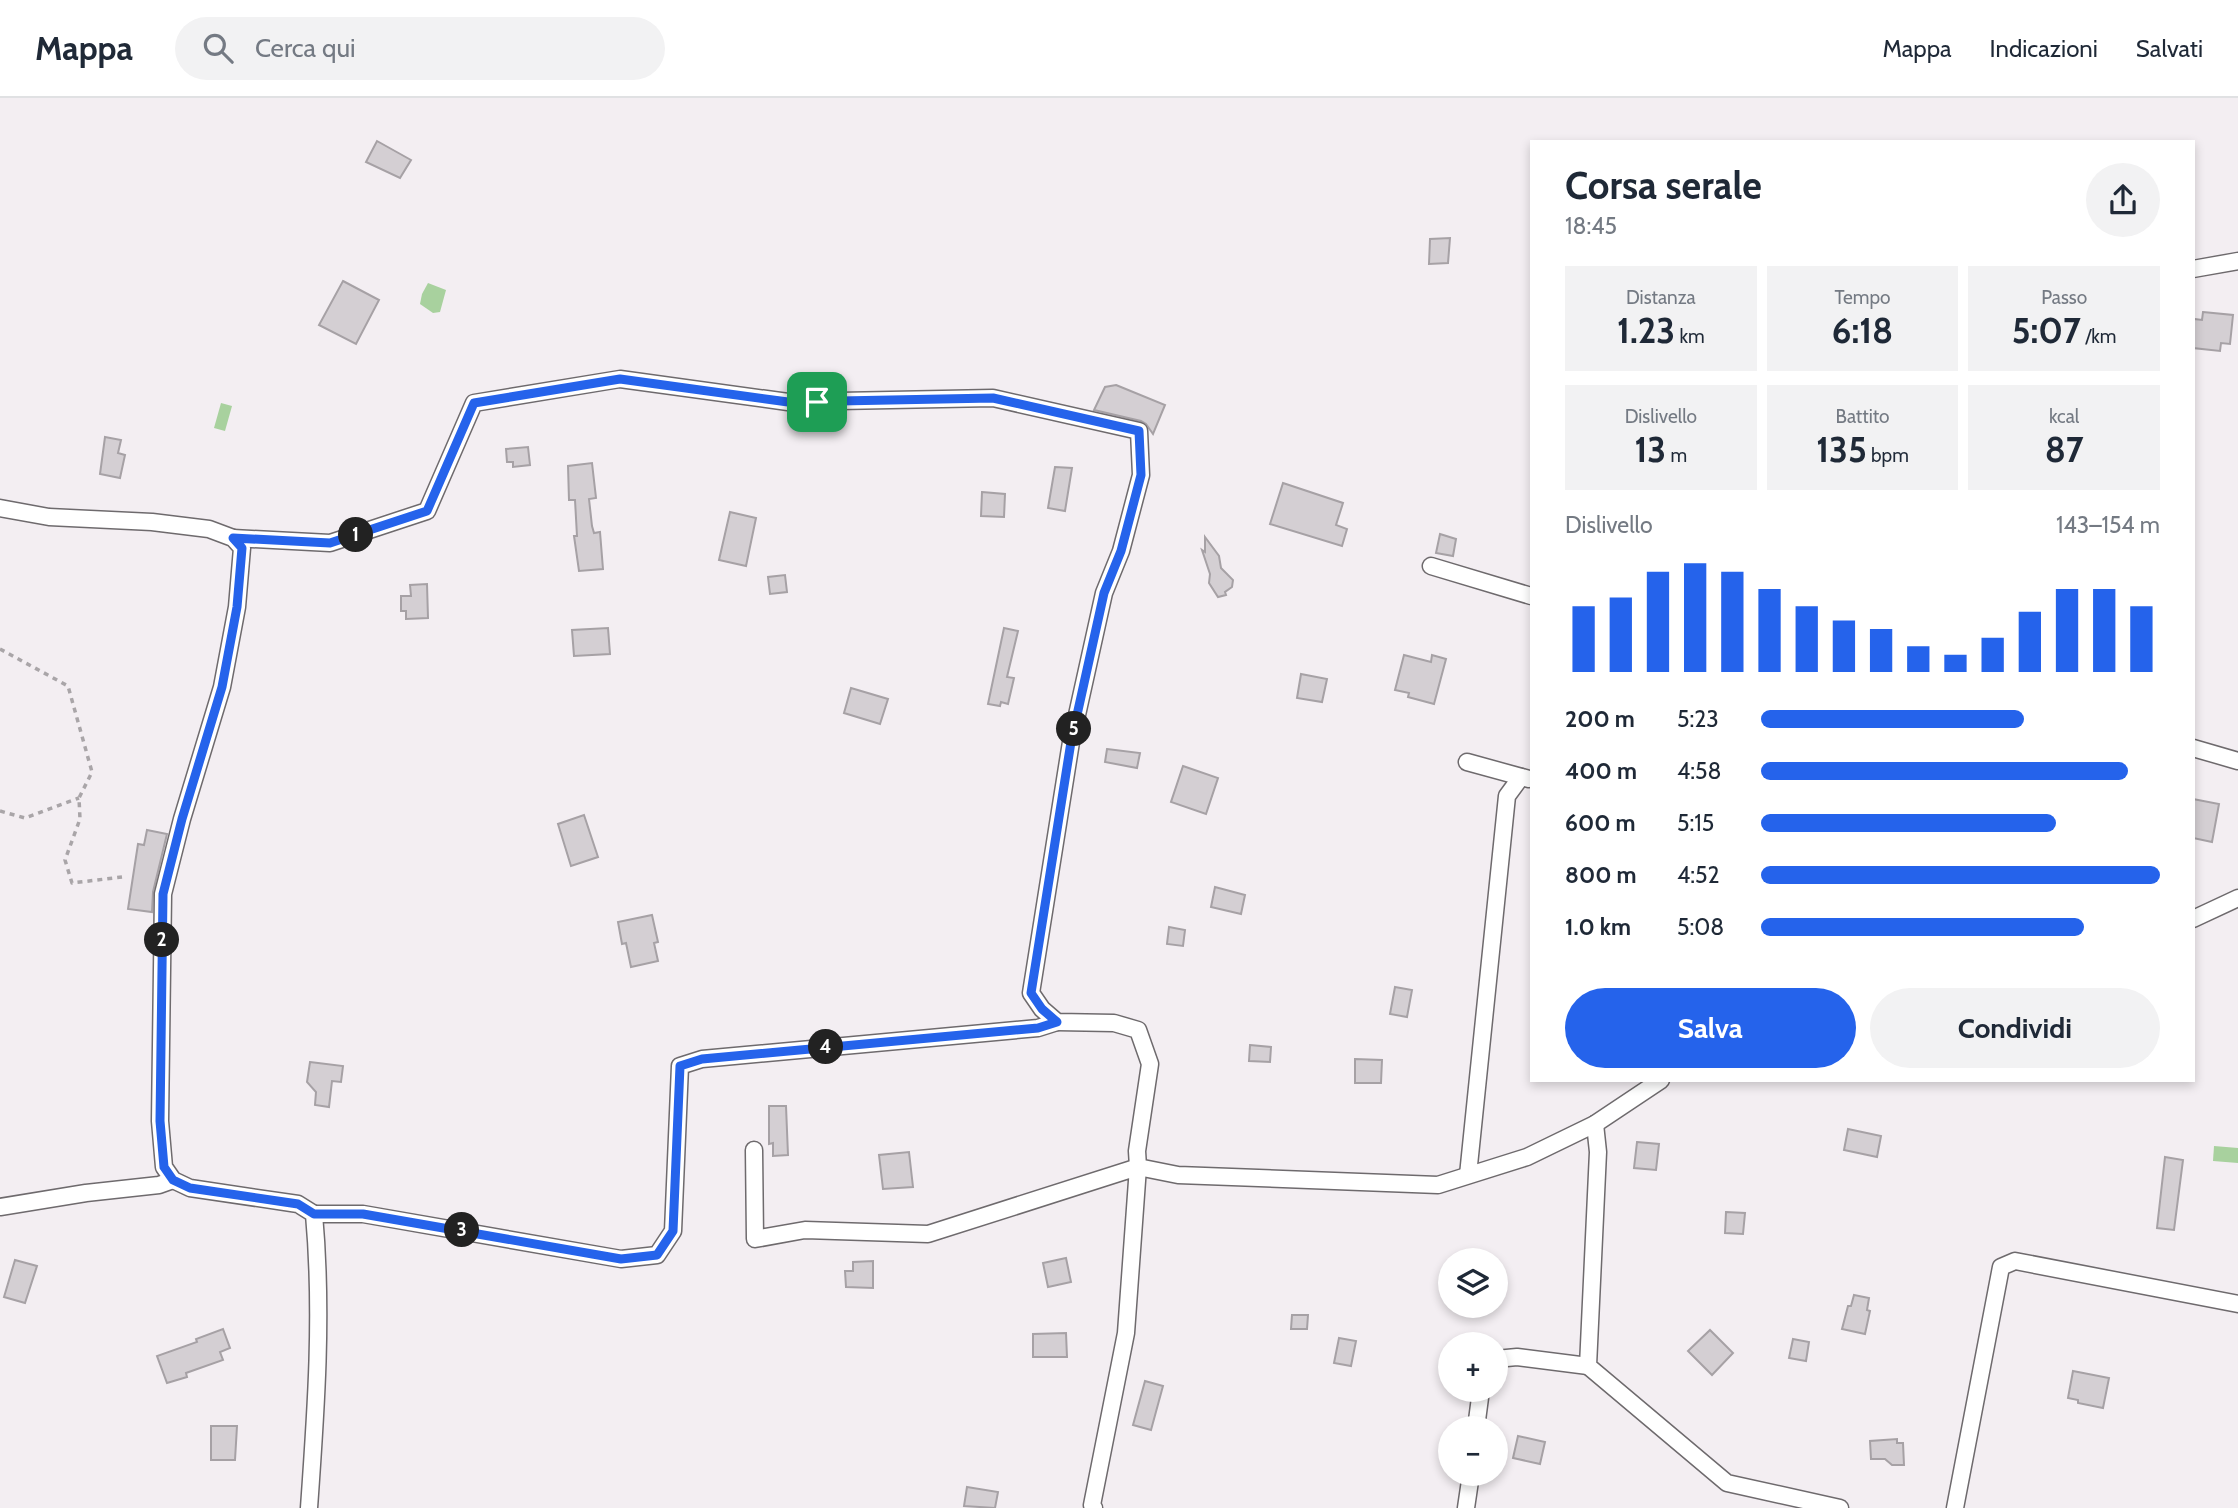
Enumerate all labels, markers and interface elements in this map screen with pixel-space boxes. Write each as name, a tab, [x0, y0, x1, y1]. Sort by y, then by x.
search box	[175, 17, 665, 80]
text: Mappa	[35, 28, 133, 68]
icon: search	[199, 29, 237, 67]
text: Cerca qui	[255, 32, 356, 64]
text: Mappa	[1882, 34, 1952, 63]
text: Indicazioni	[1990, 34, 2098, 63]
text: Salvati	[2136, 34, 2203, 63]
text: Corsa serale	[1565, 162, 1762, 209]
button: share	[2086, 163, 2160, 237]
text: 18:45	[1565, 212, 1617, 240]
text: Distanza	[1626, 286, 1696, 309]
text: Tempo	[1834, 286, 1891, 309]
text: Passo	[2041, 286, 2087, 309]
text: 1.23	[1617, 309, 1675, 352]
text: 6:18	[1832, 309, 1893, 352]
text: 5:07	[2012, 309, 2081, 352]
text: km	[1675, 325, 1705, 348]
text: /km	[2081, 325, 2117, 348]
pin	[787, 372, 847, 432]
icon: arrive	[798, 383, 836, 421]
text: Dislivello	[1625, 405, 1697, 428]
text: Battito	[1836, 405, 1889, 428]
text: kcal	[2049, 405, 2079, 428]
text: 13	[1634, 428, 1666, 471]
text: 135	[1816, 428, 1867, 471]
text: 87	[2045, 428, 2084, 471]
text: m	[1666, 444, 1687, 467]
text: bpm	[1867, 444, 1909, 467]
text: Dislivello	[1565, 511, 1653, 539]
text: 143–154 m	[2056, 511, 2160, 539]
pin: 1	[338, 518, 374, 552]
text: 1	[352, 523, 359, 546]
text: 200 m	[1565, 705, 1635, 733]
text: 5:23	[1677, 705, 1719, 733]
pin: 5	[1056, 712, 1092, 746]
text: 5	[1068, 717, 1079, 740]
text: 400 m	[1565, 757, 1637, 785]
text: 4:58	[1677, 757, 1721, 785]
text: 600 m	[1565, 809, 1636, 837]
text: 5:15	[1677, 809, 1714, 837]
text: 800 m	[1565, 861, 1637, 889]
text: 4:52	[1677, 861, 1720, 889]
text: 1.0 km	[1565, 913, 1631, 941]
text: 5:08	[1677, 913, 1724, 941]
pin: 2	[144, 922, 180, 958]
text: 2	[156, 928, 167, 951]
button: Salva	[1565, 988, 1856, 1068]
button: Condividi	[1870, 988, 2160, 1068]
pin: 4	[808, 1030, 844, 1065]
text: 4	[820, 1035, 831, 1058]
pin: 3	[444, 1212, 480, 1248]
text: 3	[456, 1218, 467, 1241]
map controls	[1438, 1248, 1508, 1486]
button: layers	[1438, 1248, 1508, 1318]
button: +	[1438, 1332, 1508, 1402]
button: −	[1438, 1416, 1508, 1486]

